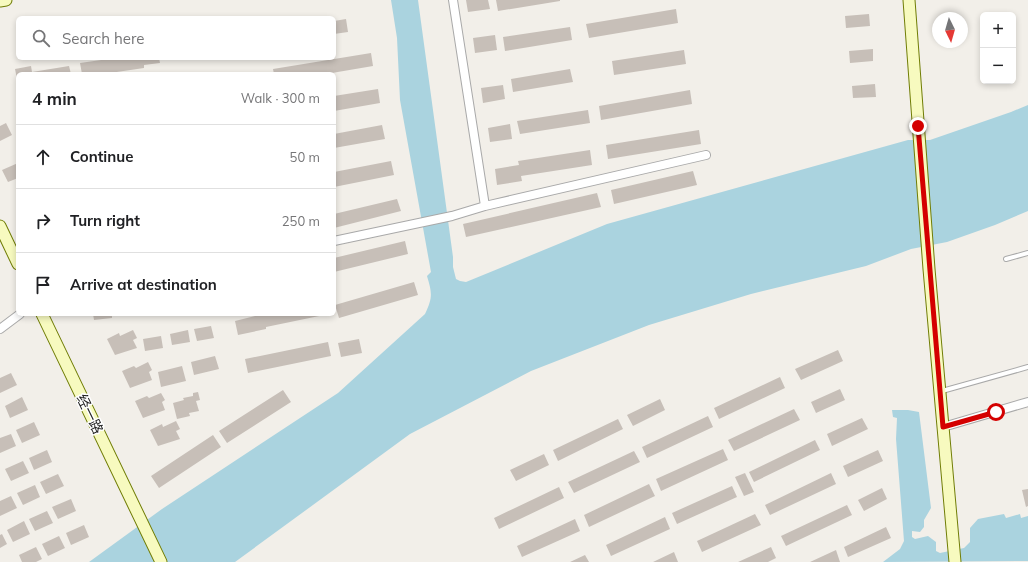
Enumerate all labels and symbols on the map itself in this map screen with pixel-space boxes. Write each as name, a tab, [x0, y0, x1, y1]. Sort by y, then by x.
north arrow	[932, 12, 968, 48]
route end	[909, 117, 927, 135]
street label: 经一路	[73, 391, 107, 437]
route start	[987, 403, 1005, 421]

